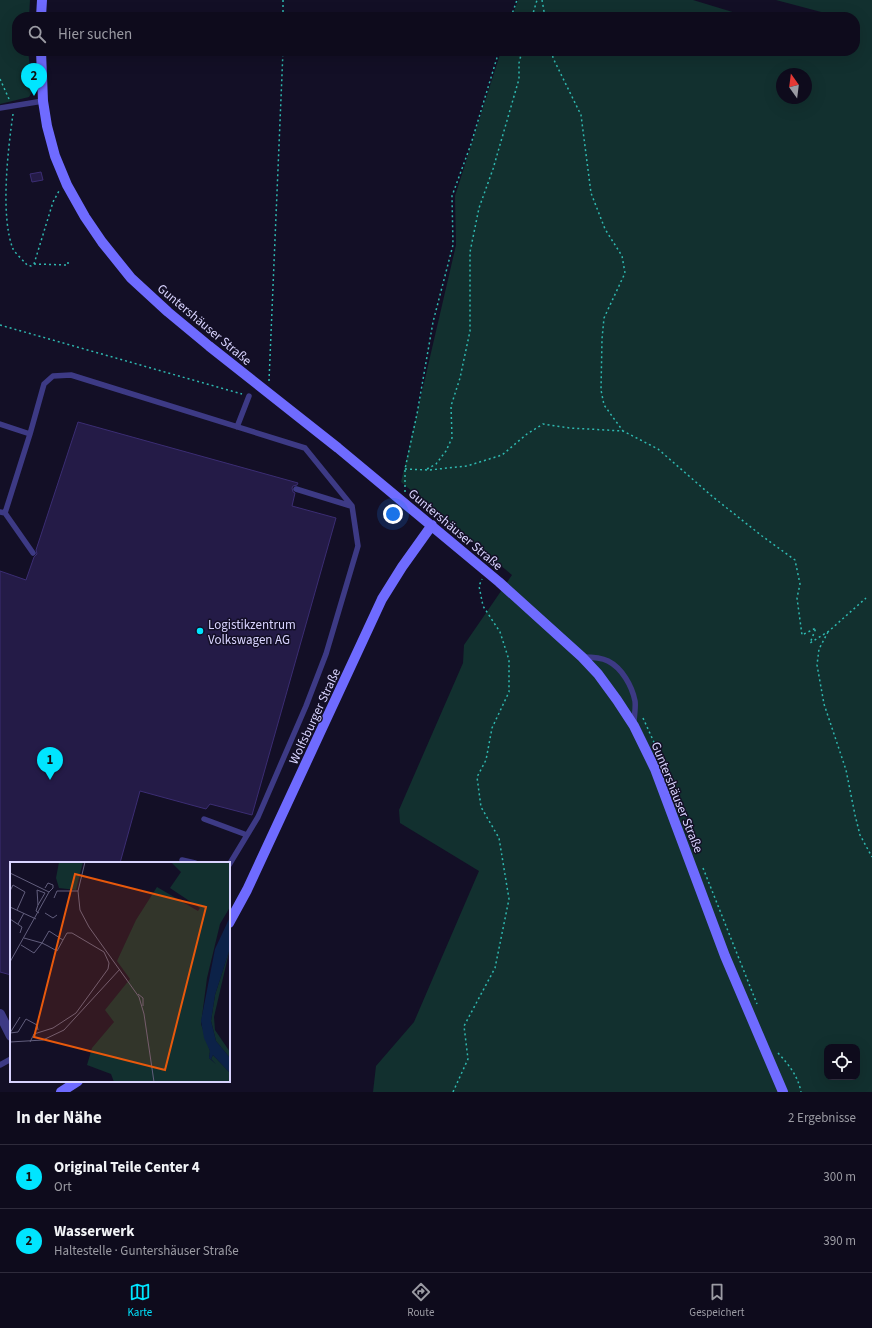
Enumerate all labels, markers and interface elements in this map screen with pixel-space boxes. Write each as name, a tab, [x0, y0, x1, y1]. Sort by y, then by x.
search box	[12, 12, 860, 56]
icon: search	[26, 23, 48, 45]
text: Hier suchen	[58, 24, 132, 45]
pin: 2	[21, 63, 47, 96]
north arrow	[776, 68, 812, 104]
street label: Guntershäuser Straße	[153, 280, 255, 370]
street label: Guntershäuser Straße	[404, 485, 506, 575]
your location	[383, 504, 403, 524]
place label: Logistikzentrum Volkswagen AG	[208, 616, 296, 649]
marker: Logistikzentrum Volkswagen AG	[195, 626, 205, 636]
street label: Wolfsburger Straße	[285, 665, 345, 767]
street label: Guntershäuser Straße	[647, 739, 708, 856]
pin: 1	[37, 747, 63, 780]
inset map	[10, 862, 230, 1082]
map controls	[824, 1044, 860, 1080]
button: locate	[824, 1044, 860, 1080]
text: In der Nähe	[16, 1106, 102, 1130]
text: 2 Ergebnisse	[788, 1109, 856, 1127]
text: Original Teile Center 4	[54, 1157, 200, 1178]
text: 1	[26, 1168, 32, 1186]
text: 300 m	[823, 1168, 856, 1186]
text: Ort	[54, 1178, 72, 1196]
text: Wasserwerk	[54, 1221, 135, 1242]
text: 2	[26, 1232, 32, 1250]
text: 390 m	[823, 1232, 856, 1250]
text: Haltestelle · Guntershäuser Straße	[54, 1242, 239, 1260]
tab: Karte	[127, 1281, 152, 1320]
tab: Route	[407, 1281, 434, 1320]
tab: Gespeichert	[689, 1281, 744, 1320]

